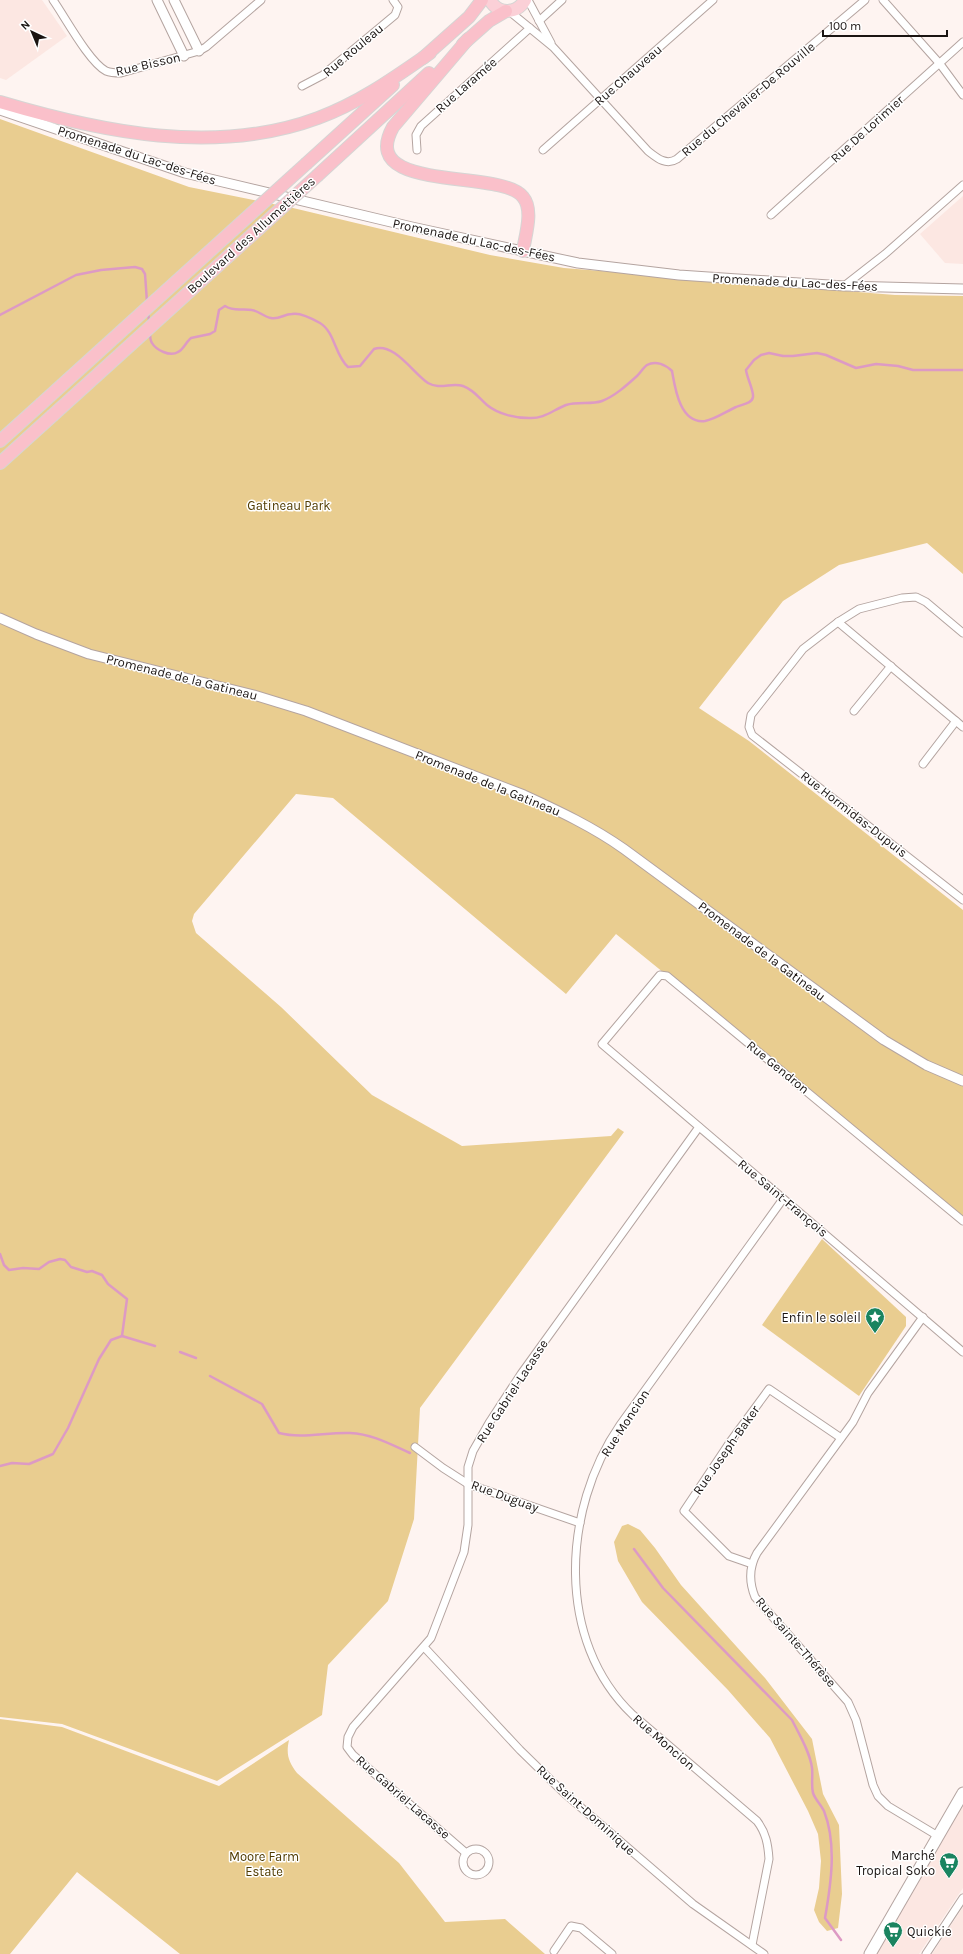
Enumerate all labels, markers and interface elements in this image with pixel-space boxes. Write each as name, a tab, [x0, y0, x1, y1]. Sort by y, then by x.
north arrow	[12, 12, 52, 52]
scale bar	[823, 12, 947, 38]
text: N	[18, 18, 33, 33]
text: 100 m	[829, 19, 861, 33]
street label: Rue Rouleau	[320, 21, 386, 79]
street label: Rue du Chevalier-De Rouville	[678, 39, 818, 159]
street label: Rue Chauveau	[591, 42, 665, 108]
street label: Rue Bisson	[114, 49, 182, 79]
street label: Rue Laramée	[432, 54, 500, 116]
street label: Rue De Lorimier	[827, 92, 907, 166]
street label: Promenade du Lac-des-Fées	[56, 122, 218, 188]
street label: Boulevard des Allumettières	[184, 173, 318, 296]
street label: Promenade du Lac-des-Fées	[391, 215, 557, 265]
street label: Promenade du Lac-des-Fées	[712, 270, 878, 294]
park label: Gatineau Park	[247, 498, 331, 513]
street label: Promenade de la Gatineau	[105, 651, 259, 703]
street label: Promenade de la Gatineau	[413, 747, 563, 819]
street label: Rue Hormidas-Dupuis	[798, 768, 910, 860]
street label: Promenade de la Gatineau	[695, 898, 829, 1004]
street label: Rue Gendron	[744, 1037, 812, 1097]
street label: Rue Saint-François	[735, 1156, 831, 1240]
place icon: Enfin le soleil	[864, 1306, 886, 1334]
place label: Enfin le soleil	[781, 1310, 861, 1325]
street label: Rue Gabriel-Lacasse	[473, 1336, 551, 1445]
street label: Rue Moncion	[598, 1387, 652, 1459]
street label: Rue Joseph-Baker	[690, 1402, 763, 1497]
street label: Rue Duguay	[469, 1477, 541, 1515]
street label: Rue Sainte-Thérèse	[753, 1594, 839, 1690]
street label: Rue Moncion	[630, 1711, 698, 1773]
street label: Rue Gabriel-Lacasse	[353, 1752, 453, 1842]
street label: Rue Saint-Dominique	[533, 1762, 639, 1859]
place label: Marché Tropical Soko	[856, 1848, 935, 1878]
park label: Moore Farm Estate	[229, 1849, 299, 1879]
supermarket icon: Marché Tropical Soko	[938, 1851, 960, 1879]
supermarket icon: Quickie	[882, 1920, 904, 1948]
place label: Quickie	[907, 1924, 952, 1939]

